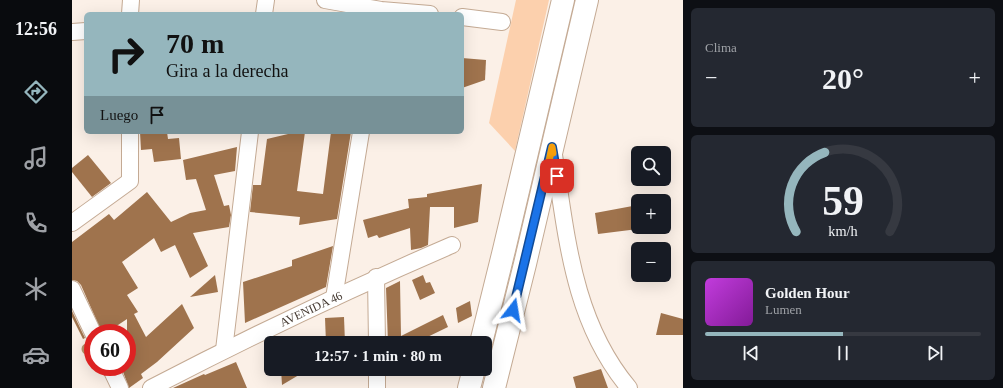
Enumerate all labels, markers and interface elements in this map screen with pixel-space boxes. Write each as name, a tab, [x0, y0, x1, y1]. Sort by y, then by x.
text: 12:56	[15, 19, 57, 39]
icon: right	[100, 28, 152, 80]
text: 70 m	[166, 28, 224, 59]
text: Clima	[705, 40, 737, 55]
text: Gira a la derecha	[166, 61, 288, 81]
text: 20°	[822, 62, 864, 95]
text: −	[705, 65, 717, 90]
text: +	[969, 65, 981, 90]
icon: directions	[22, 78, 50, 106]
icon: arrive	[146, 104, 168, 126]
text: Luego	[100, 107, 138, 123]
icon: music	[22, 144, 50, 172]
map controls	[631, 146, 671, 282]
button: search	[631, 146, 671, 186]
pin	[540, 159, 574, 193]
icon: arrive	[546, 165, 568, 187]
text: 59	[822, 178, 864, 224]
button: +	[631, 194, 671, 234]
icon: phone	[22, 209, 50, 237]
text: km/h	[828, 223, 858, 239]
button: −	[631, 242, 671, 282]
icon: climate	[22, 275, 50, 303]
text: Golden Hour	[765, 285, 850, 301]
street label: AVENIDA 46	[277, 288, 345, 330]
position arrow	[492, 289, 534, 331]
text: Lumen	[765, 302, 802, 317]
speed limit sign: 60	[84, 324, 136, 376]
icon: car	[22, 341, 50, 369]
icon: previous	[740, 342, 762, 364]
icon: pause	[832, 342, 854, 364]
icon: next	[924, 342, 946, 364]
text: 12:57 · 1 min · 80 m	[314, 348, 442, 364]

